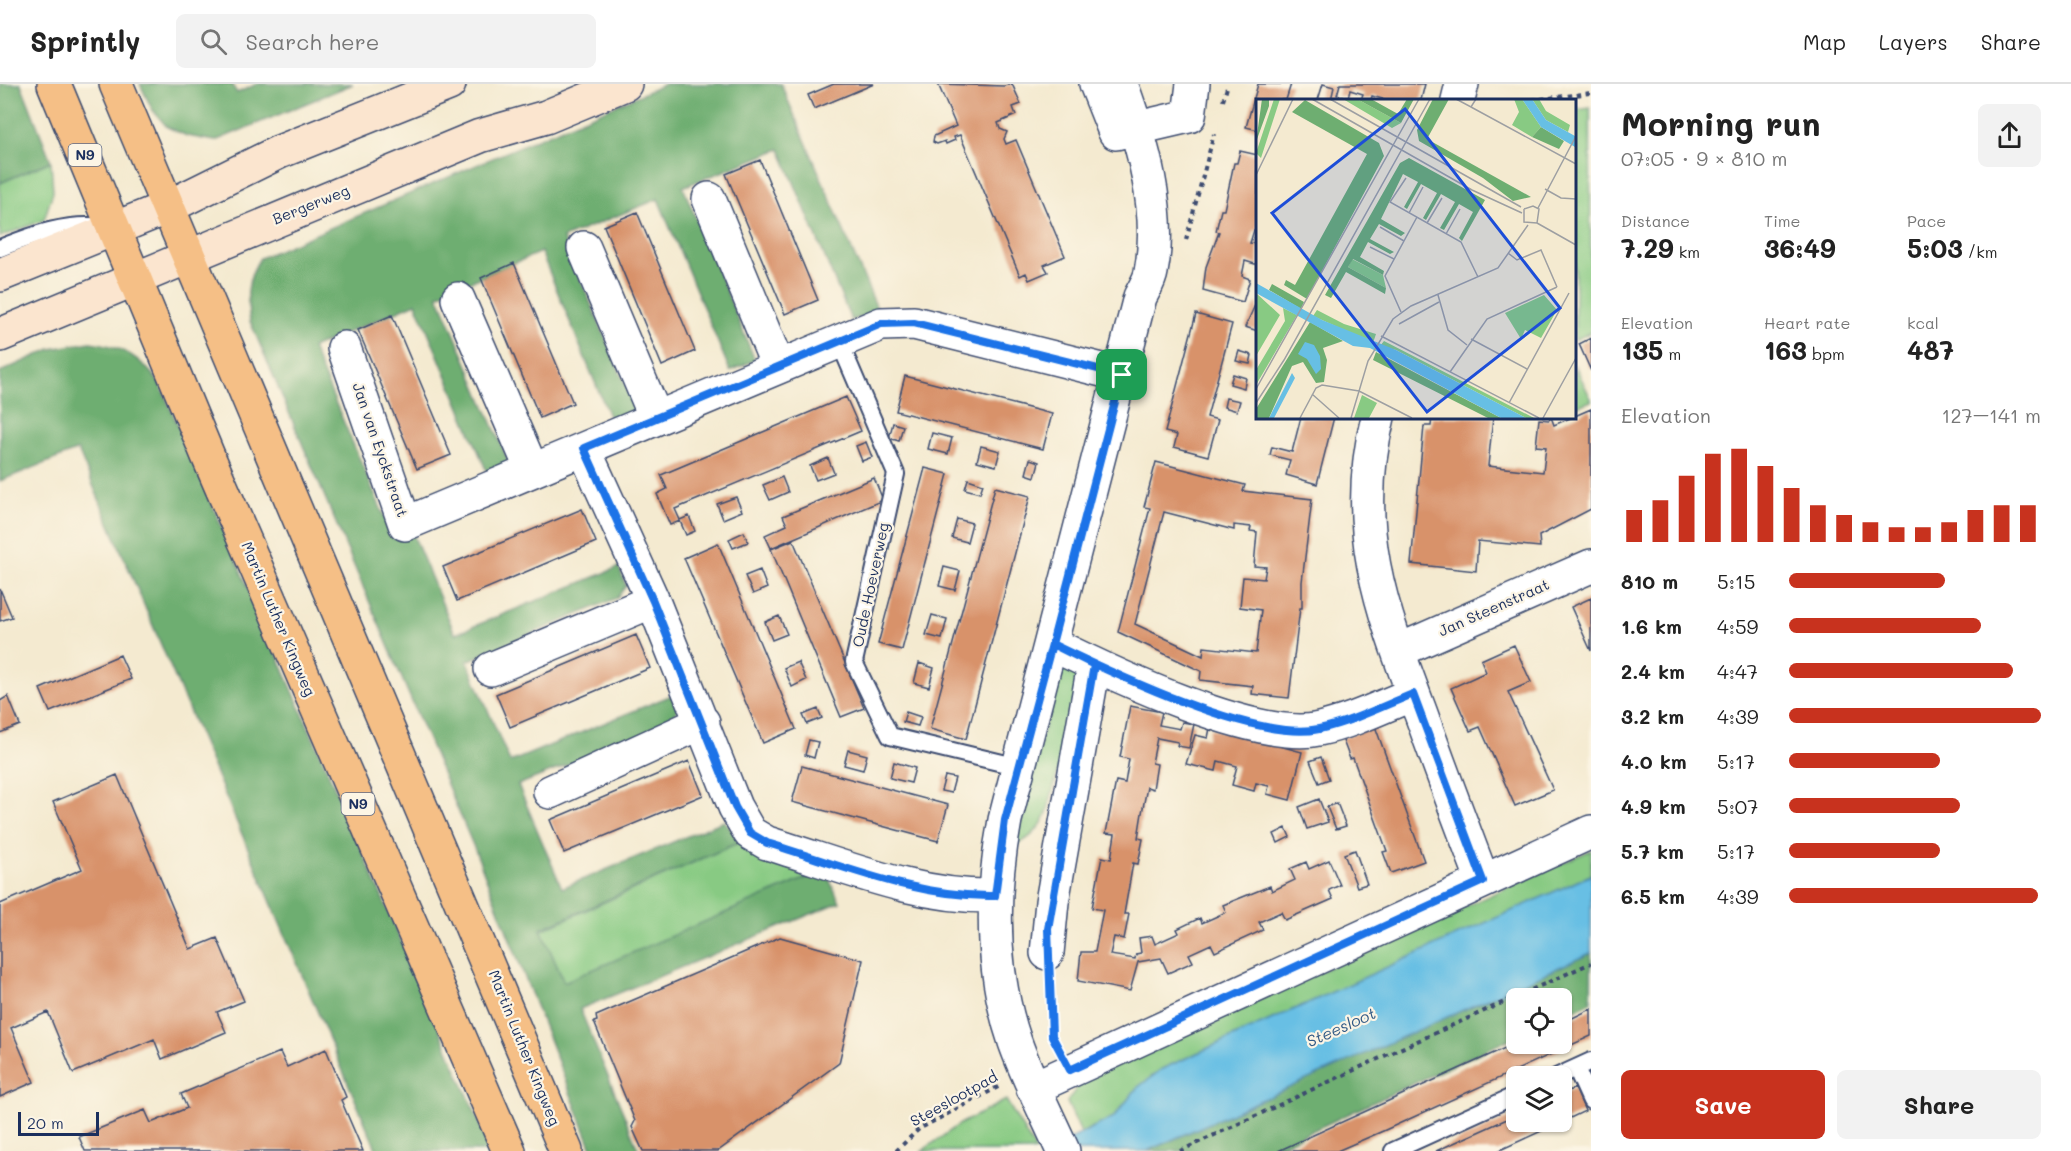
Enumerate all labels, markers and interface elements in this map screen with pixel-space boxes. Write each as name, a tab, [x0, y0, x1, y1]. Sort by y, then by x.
search box	[176, 14, 596, 68]
text: Sprintly	[30, 23, 140, 59]
icon: search	[197, 25, 230, 58]
text: Search here	[245, 27, 379, 56]
text: Map	[1803, 28, 1846, 55]
text: Layers	[1879, 28, 1948, 55]
text: Share	[1981, 28, 2041, 55]
inset map	[1256, 99, 1576, 418]
text: Morning run	[1621, 101, 1821, 144]
button: share	[1978, 104, 2041, 167]
road number: N9	[68, 144, 101, 166]
text: 07:05 · 9 × 810 m	[1621, 145, 1787, 171]
street label: Bergerweg	[269, 179, 352, 229]
text: Distance	[1621, 210, 1690, 231]
text: Time	[1764, 210, 1800, 231]
text: Pace	[1907, 210, 1946, 231]
text: 7.29	[1621, 231, 1674, 265]
text: 36:49	[1764, 231, 1836, 265]
text: 5:03	[1907, 231, 1963, 265]
text: km	[1674, 241, 1700, 262]
text: /km	[1963, 241, 1998, 262]
text: Elevation	[1621, 312, 1693, 333]
text: Heart rate	[1764, 312, 1850, 333]
text: kcal	[1907, 312, 1939, 333]
text: 135	[1621, 333, 1663, 367]
text: 163	[1764, 333, 1807, 367]
text: 487	[1907, 333, 1954, 367]
text: m	[1663, 343, 1681, 364]
text: bpm	[1807, 343, 1845, 364]
pin	[1096, 349, 1147, 400]
icon: arrive	[1105, 358, 1138, 391]
street label: Jan van Eyckstraat	[349, 380, 413, 520]
text: Elevation	[1621, 402, 1711, 428]
text: 127–141 m	[1941, 402, 2041, 428]
street label: Oude Hoeverweg	[847, 520, 893, 649]
street label: Martin Luther Kingweg	[237, 538, 321, 699]
text: 810 m	[1621, 568, 1678, 594]
text: 5:15	[1717, 568, 1755, 594]
street label: Jan Steenstraat	[1435, 574, 1552, 640]
text: 1.6 km	[1621, 613, 1682, 639]
text: 4:59	[1717, 613, 1758, 639]
text: 2.4 km	[1621, 658, 1685, 684]
text: 4:47	[1717, 658, 1758, 684]
text: 3.2 km	[1621, 703, 1684, 729]
text: 4:39	[1717, 703, 1758, 729]
text: 4.0 km	[1621, 748, 1687, 774]
text: 5:17	[1717, 748, 1755, 774]
road number: N9	[342, 793, 374, 815]
text: 4.9 km	[1621, 793, 1686, 819]
text: 5:07	[1717, 793, 1758, 819]
text: 5.7 km	[1621, 838, 1684, 864]
text: 5:17	[1717, 838, 1755, 864]
text: 6.5 km	[1621, 883, 1685, 909]
text: 4:39	[1717, 883, 1758, 909]
street label: Martin Luther Kingweg	[485, 967, 565, 1129]
map controls	[1506, 988, 1572, 1132]
button: locate	[1506, 988, 1572, 1054]
water label: Steesloot	[1303, 1002, 1379, 1051]
street label: Steeslootpad	[906, 1066, 1001, 1130]
button: layers	[1506, 1066, 1572, 1132]
button: Save	[1621, 1070, 1825, 1139]
button: Share	[1837, 1070, 2041, 1139]
scale bar	[18, 1109, 99, 1136]
text: 20 m	[27, 1112, 64, 1133]

